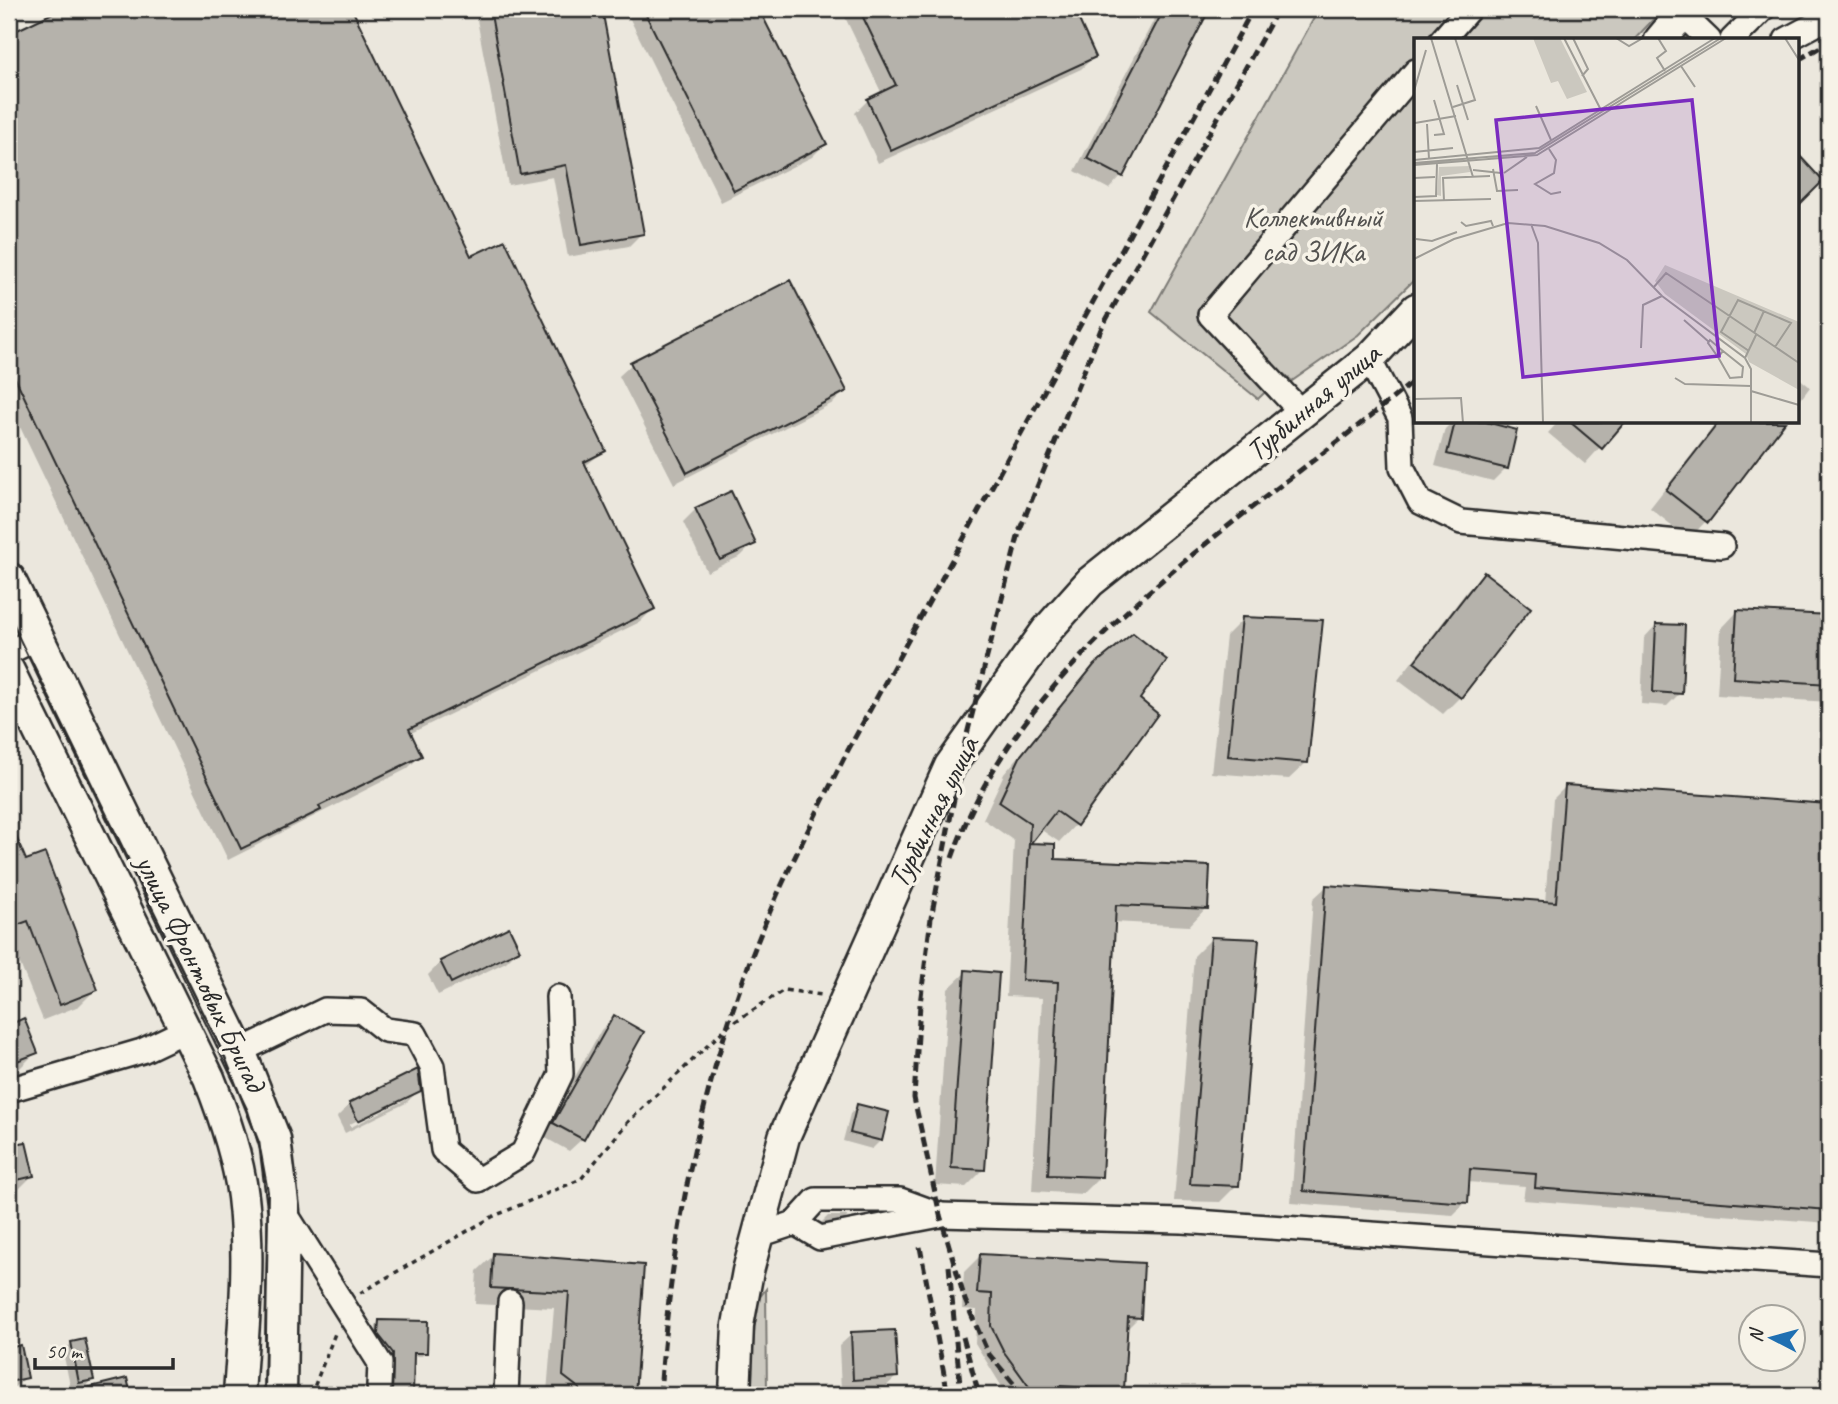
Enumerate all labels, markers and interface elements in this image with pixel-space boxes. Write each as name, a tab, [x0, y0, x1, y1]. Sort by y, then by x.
inset map	[1414, 38, 1800, 424]
park label: Коллективный сад ЗИКа	[1244, 198, 1384, 270]
street label: Турбинная улица	[1238, 333, 1390, 469]
street label: Турбинная улица	[879, 729, 988, 894]
street label: улица Фронтовых Бригад	[126, 847, 276, 1100]
north arrow	[1736, 1302, 1806, 1372]
text: N	[1744, 1326, 1769, 1343]
scale bar	[35, 1327, 173, 1371]
text: 50 m	[46, 1338, 84, 1364]

